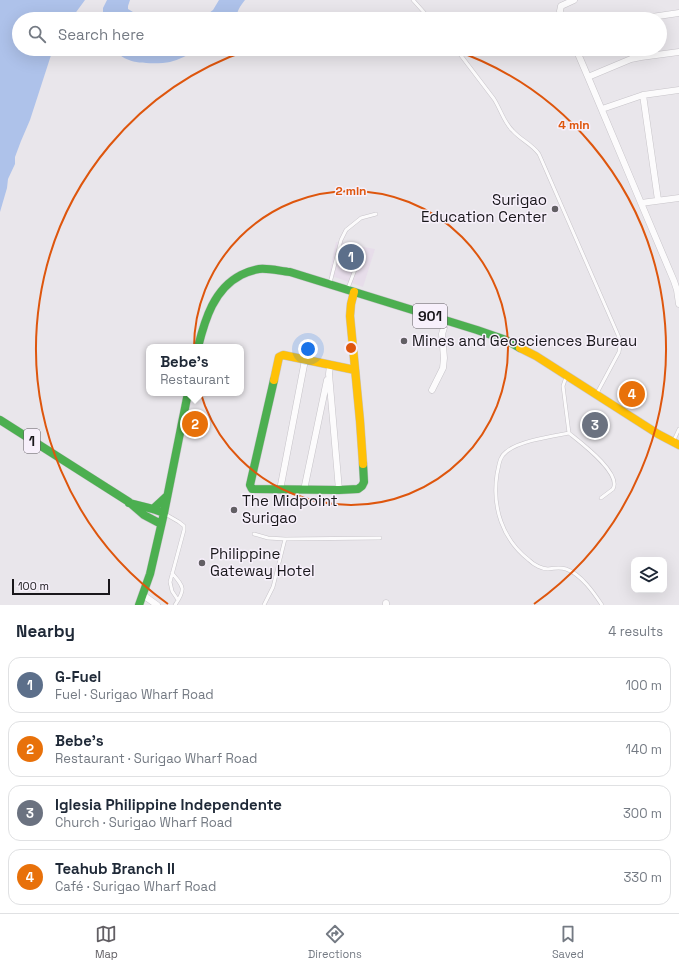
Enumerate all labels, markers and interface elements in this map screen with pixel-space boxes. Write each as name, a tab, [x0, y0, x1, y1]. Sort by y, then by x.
search box	[12, 12, 667, 56]
icon: search	[26, 23, 48, 45]
text: Search here	[58, 25, 144, 44]
text: 4 min	[558, 117, 590, 133]
text: 2 min	[335, 183, 367, 199]
place label: Surigao Education Center	[421, 190, 547, 226]
marker: Surigao Education Center	[550, 204, 560, 214]
pin: 1	[338, 242, 364, 272]
road number: 901	[413, 304, 447, 328]
place label: Mines and Geosciences Bureau	[412, 331, 637, 350]
marker: Mines and Geosciences Bureau	[399, 336, 409, 346]
your location	[298, 339, 318, 359]
centre of rings	[344, 341, 358, 355]
popup	[146, 344, 244, 396]
text: Bebe's	[160, 352, 209, 371]
text: Restaurant	[160, 371, 230, 388]
pin: 4	[619, 379, 645, 409]
pin: 2	[182, 409, 208, 439]
pin: 3	[582, 410, 608, 440]
road number: 1	[24, 429, 40, 453]
place label: The Midpoint Surigao	[242, 491, 338, 527]
marker: The Midpoint Surigao	[229, 505, 239, 515]
place label: Philippine Gateway Hotel	[210, 544, 315, 580]
map controls	[631, 557, 667, 593]
button: layers	[631, 557, 667, 593]
marker: Philippine Gateway Hotel	[197, 558, 207, 568]
scale bar	[12, 577, 110, 596]
text: 100 m	[18, 579, 49, 593]
text: Nearby	[16, 620, 75, 642]
text: 4 results	[608, 623, 663, 640]
text: G-Fuel	[55, 667, 101, 686]
text: 1	[27, 677, 33, 694]
text: 100 m	[625, 677, 662, 694]
text: Fuel · Surigao Wharf Road	[55, 686, 214, 703]
text: Bebe's	[55, 731, 104, 750]
text: 2	[26, 741, 34, 758]
text: 140 m	[626, 741, 662, 758]
text: Restaurant · Surigao Wharf Road	[55, 750, 258, 767]
text: Iglesia Philippine Independente	[55, 795, 282, 814]
text: 3	[26, 805, 34, 822]
text: 300 m	[623, 805, 662, 822]
text: Church · Surigao Wharf Road	[55, 814, 232, 831]
text: Teahub Branch II	[55, 859, 175, 878]
text: 4	[26, 869, 34, 886]
text: 330 m	[623, 869, 662, 886]
text: Café · Surigao Wharf Road	[55, 878, 216, 895]
tab: Map	[95, 923, 118, 961]
tab: Directions	[308, 923, 362, 961]
tab: Saved	[552, 923, 584, 961]

